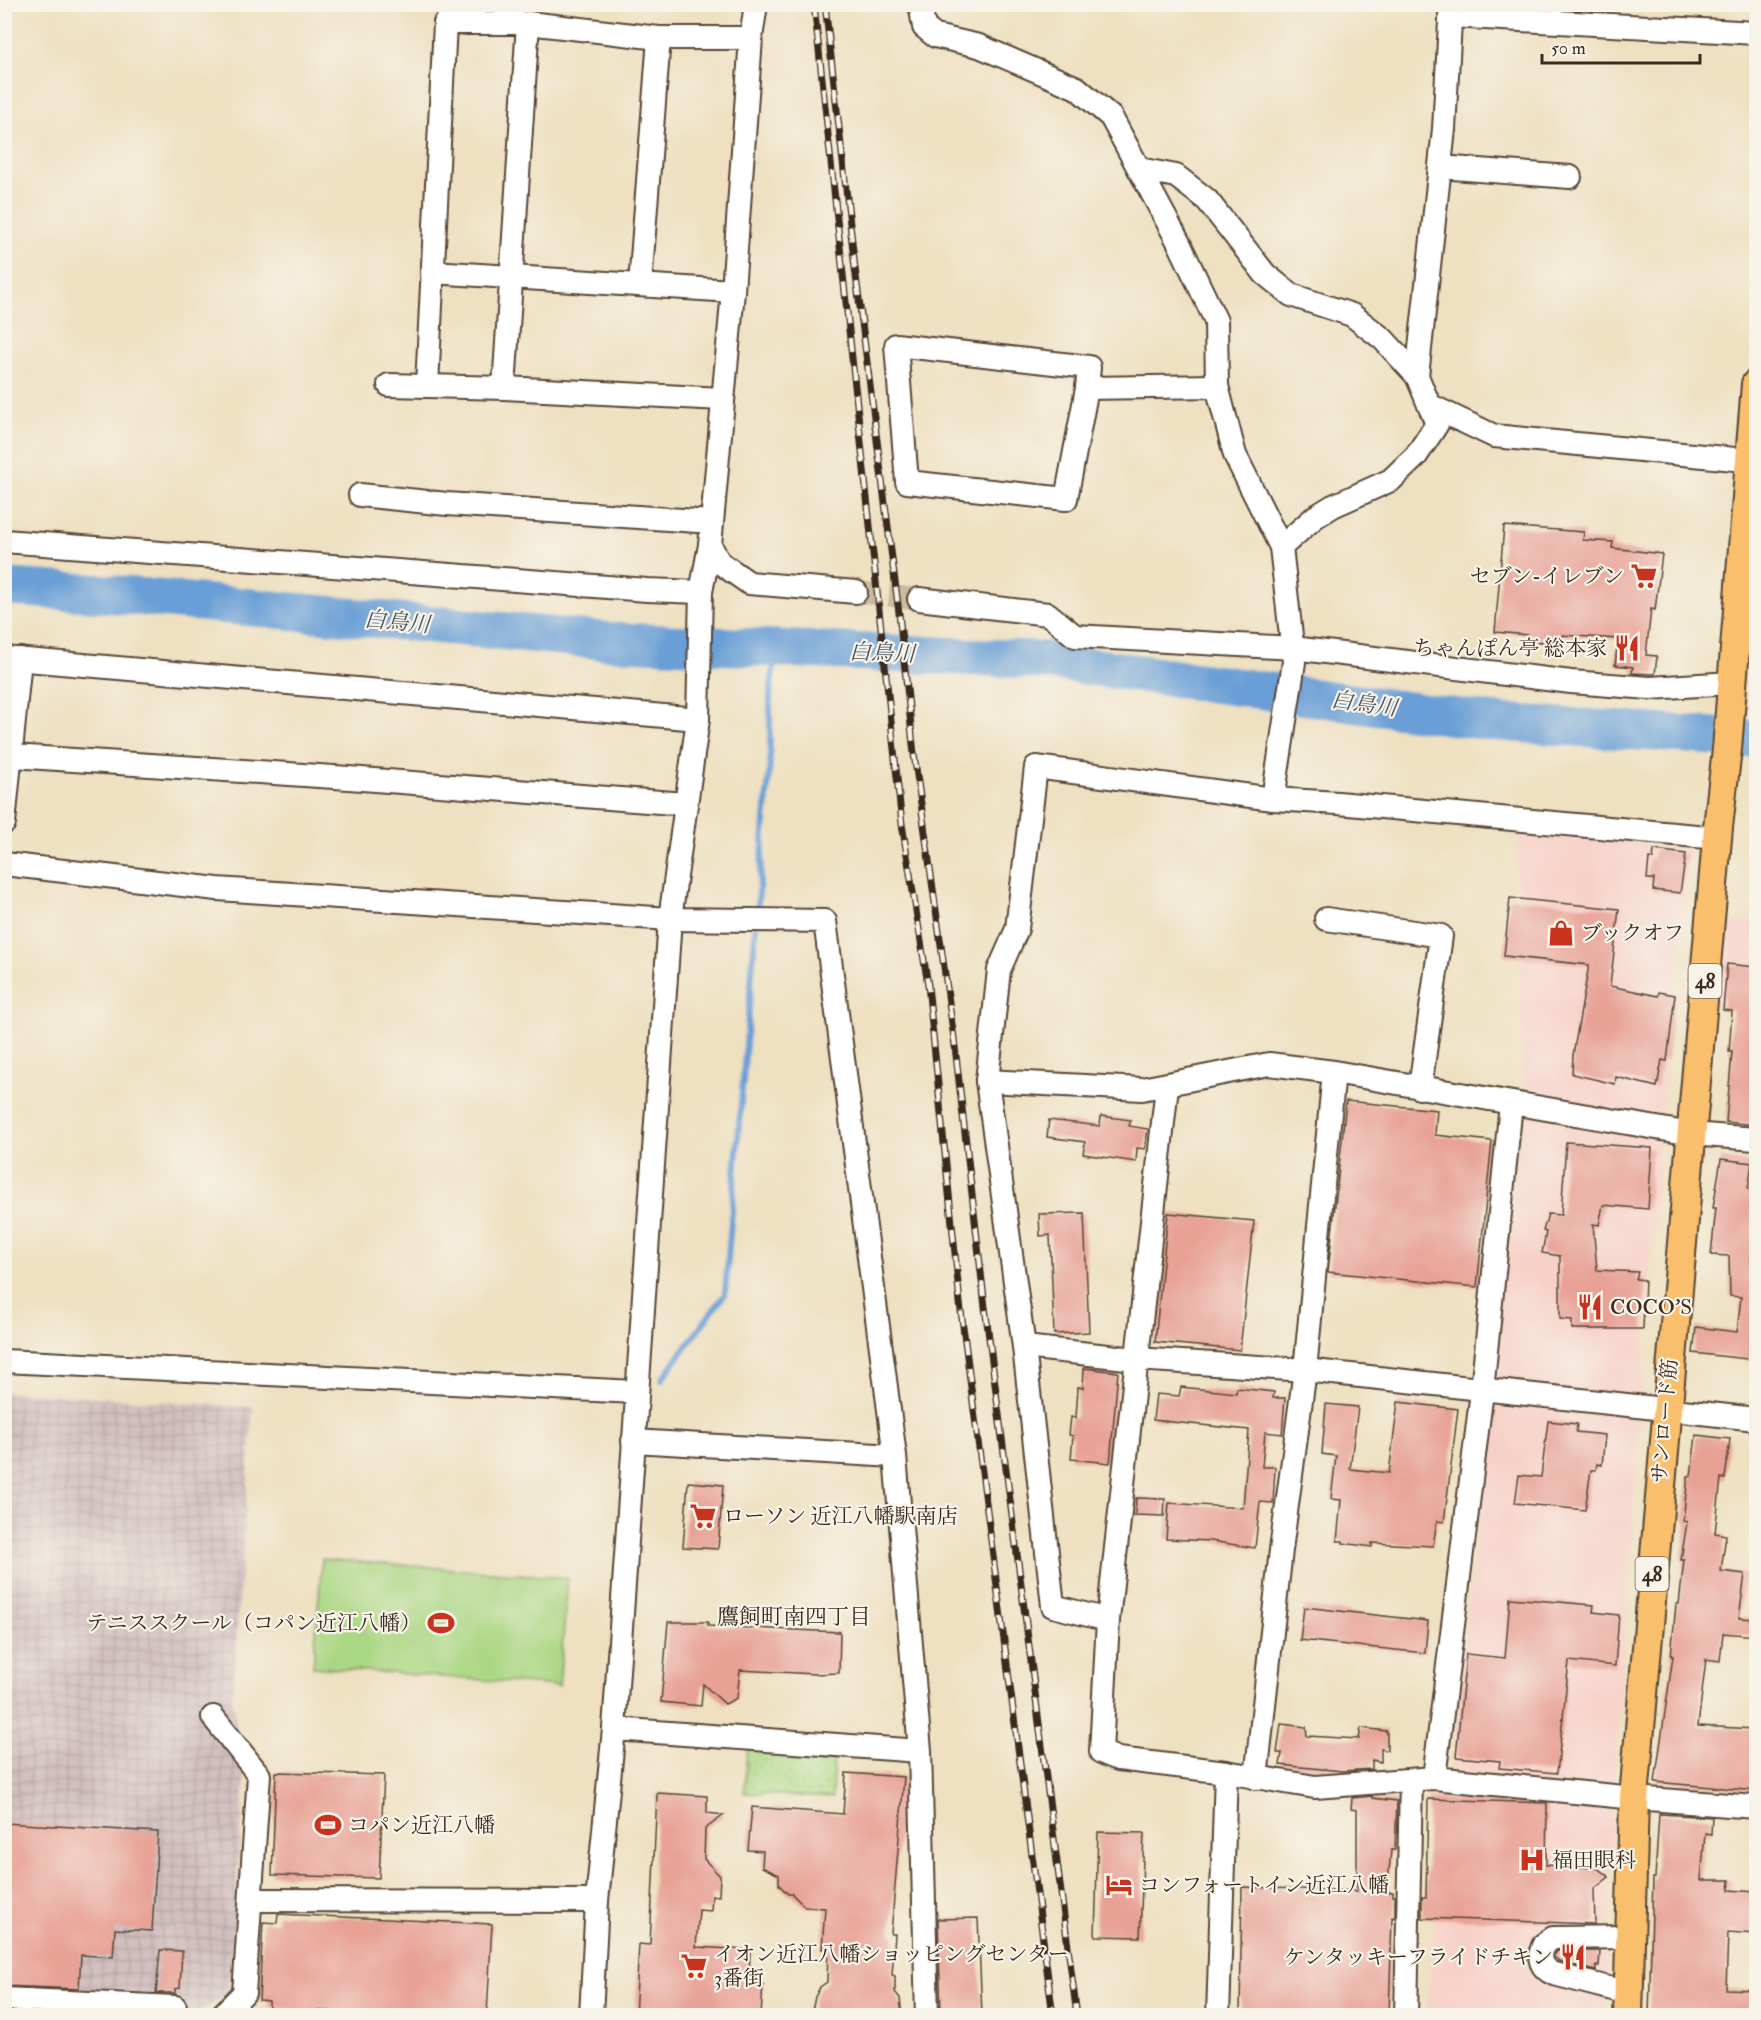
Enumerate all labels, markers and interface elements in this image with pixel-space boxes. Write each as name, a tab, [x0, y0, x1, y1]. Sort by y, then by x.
scale bar	[1542, 27, 1700, 65]
text: 50 m	[1551, 37, 1586, 60]
supermarket icon: セブン-イレブン	[1629, 561, 1659, 591]
place label: セブン-イレブン	[1470, 563, 1624, 590]
water label: 白鳥川	[363, 605, 433, 639]
restaurant icon: ちゃんぽん亭 総本家	[1612, 633, 1642, 663]
place label: ちゃんぽん亭 総本家	[1414, 635, 1607, 662]
water label: 白鳥川	[849, 638, 917, 668]
water label: 白鳥川	[1329, 686, 1401, 723]
shop icon: ブックオフ	[1546, 918, 1576, 948]
place label: ブックオフ	[1581, 920, 1684, 947]
road number: 48	[1688, 964, 1722, 998]
restaurant icon: COCO'S	[1575, 1292, 1605, 1322]
place label: COCO'S	[1610, 1294, 1692, 1321]
street label: サンロード筋	[1646, 1358, 1684, 1484]
supermarket icon: ローソン 近江八幡駅南店	[688, 1501, 718, 1531]
place label: ローソン 近江八幡駅南店	[723, 1503, 958, 1530]
road number: 48	[1636, 1557, 1668, 1591]
district label: 鷹飼町南四丁目	[717, 1603, 871, 1631]
sports icon: テニススクール（コパン近江八幡）	[426, 1608, 456, 1638]
place label: テニススクール（コパン近江八幡）	[86, 1610, 421, 1637]
sports icon: コパン近江八幡	[313, 1810, 343, 1840]
place label: コパン近江八幡	[348, 1812, 495, 1839]
hospital icon: 福田眼科	[1517, 1845, 1547, 1875]
place label: 福田眼科	[1552, 1847, 1636, 1874]
hotel icon: コンフォートイン近江八幡	[1104, 1870, 1134, 1900]
place label: コンフォートイン近江八幡	[1139, 1872, 1389, 1899]
place label: イオン近江八幡ショッピングセンター 3番街	[714, 1941, 1069, 1992]
restaurant icon: ケンタッキーフライドチキン	[1558, 1942, 1588, 1972]
place label: ケンタッキーフライドチキン	[1284, 1944, 1553, 1971]
supermarket icon: イオン近江八幡ショッピングセンター 3番街	[679, 1951, 709, 1981]

